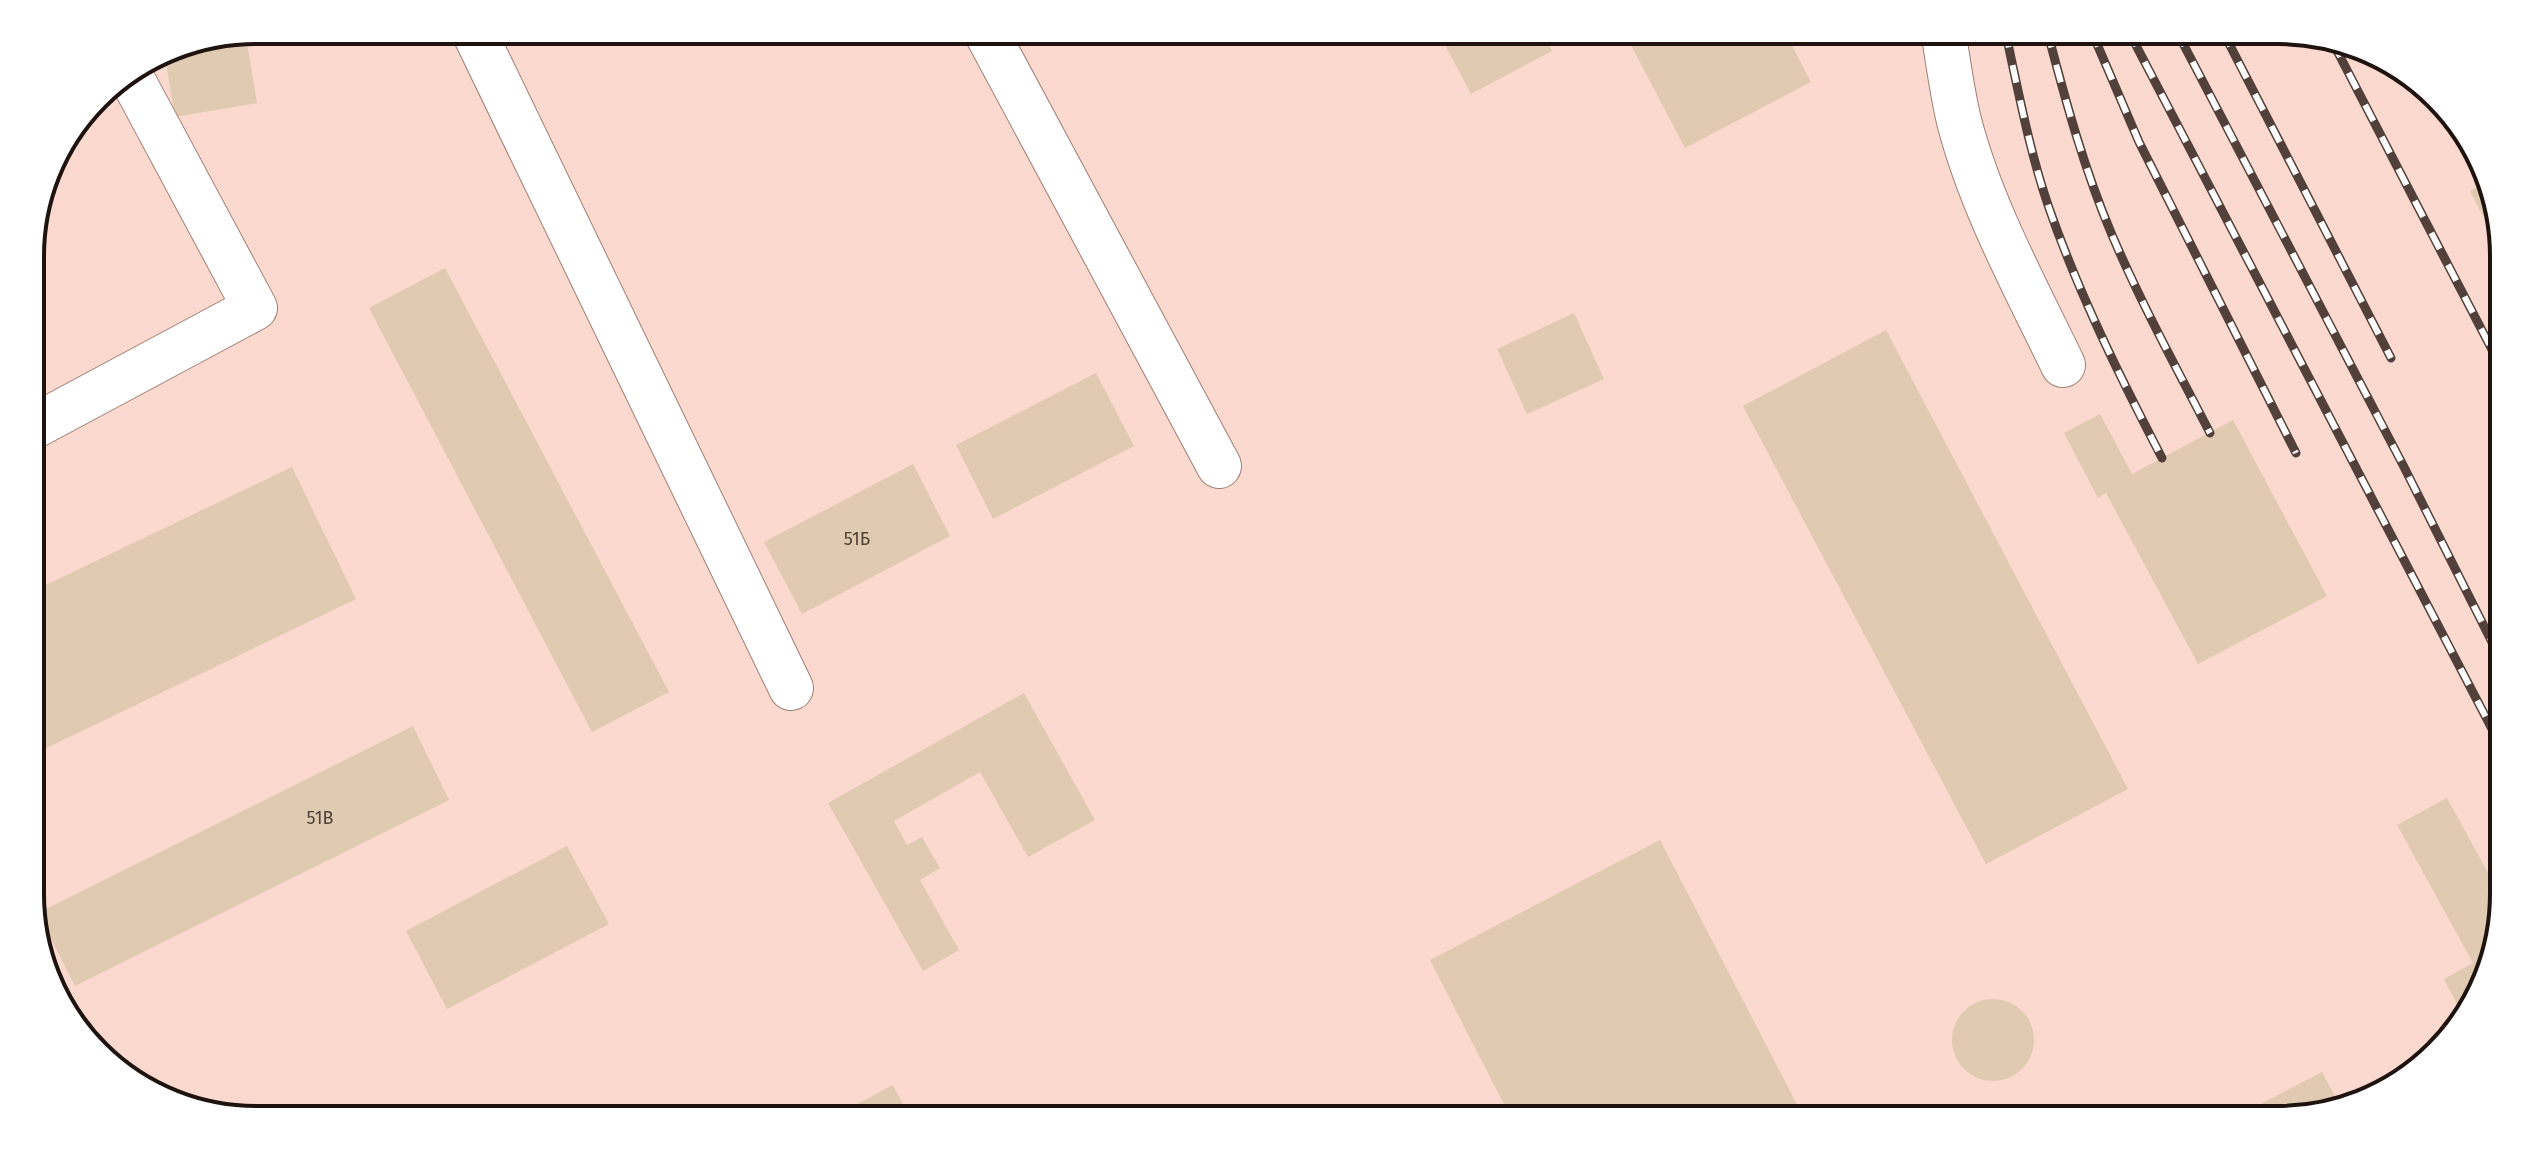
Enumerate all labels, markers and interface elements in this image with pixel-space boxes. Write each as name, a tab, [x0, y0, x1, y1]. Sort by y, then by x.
house number: 51Б	[844, 528, 870, 550]
house number: 51В	[307, 807, 333, 829]

